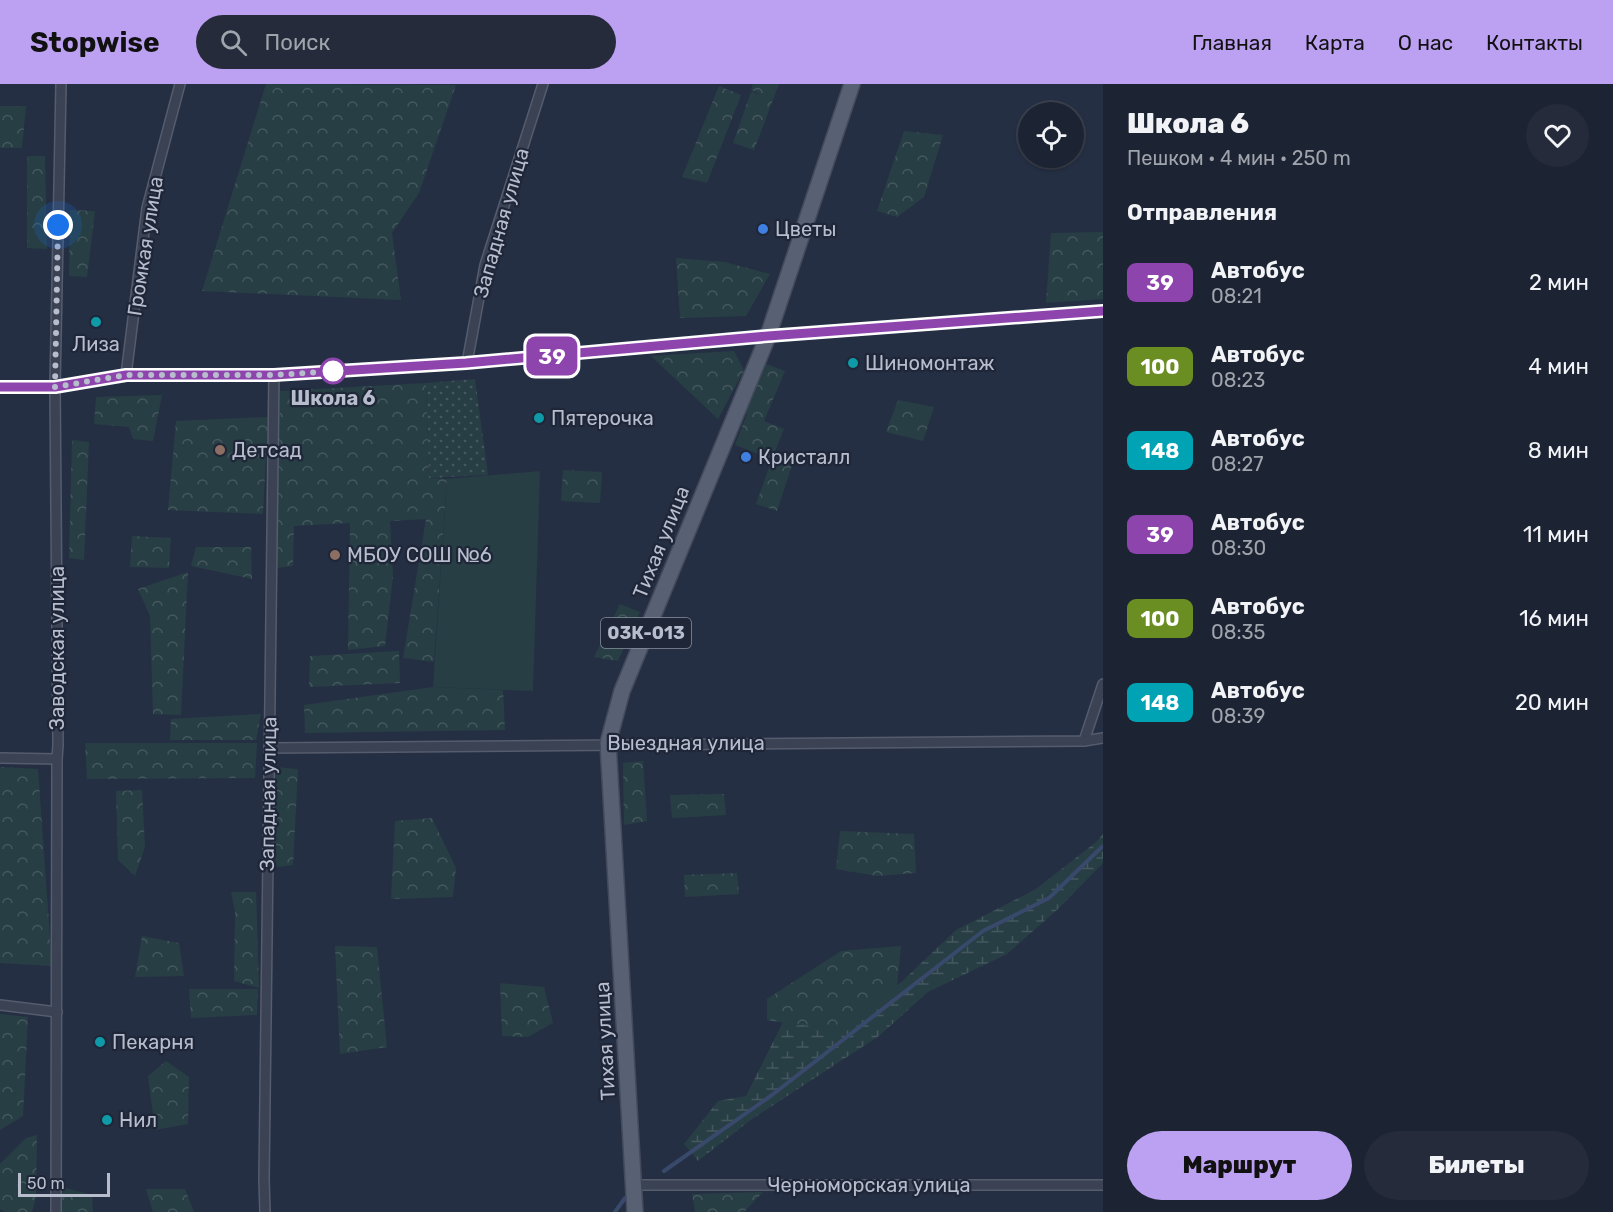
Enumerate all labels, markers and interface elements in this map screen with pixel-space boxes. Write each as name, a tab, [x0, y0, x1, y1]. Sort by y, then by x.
search box	[196, 15, 616, 69]
text: Stopwise	[30, 26, 160, 59]
icon: search	[217, 26, 250, 59]
text: Поиск	[265, 29, 330, 56]
text: Главная	[1192, 30, 1272, 55]
text: Карта	[1305, 30, 1365, 55]
text: О нас	[1398, 30, 1453, 55]
text: Контакты	[1486, 30, 1583, 55]
map controls	[1018, 102, 1084, 168]
button: locate	[1018, 102, 1084, 168]
button: heart	[1526, 104, 1589, 167]
text: Школа 6	[1127, 107, 1249, 140]
street label: Западная улица	[468, 145, 534, 301]
text: Пешком · 4 мин · 250 m	[1127, 146, 1351, 170]
street label: Громкая улица	[122, 175, 168, 317]
text: Отправления	[1127, 199, 1277, 226]
your location	[43, 210, 73, 240]
place label: Цветы	[775, 217, 837, 241]
marker: Цветы	[756, 222, 770, 236]
text: Автобус	[1211, 257, 1305, 284]
text: 2 мин	[1529, 269, 1589, 296]
text: 39	[1146, 270, 1174, 295]
text: 08:21	[1211, 284, 1262, 308]
marker: Лиза	[89, 315, 103, 329]
place label: Лиза	[72, 332, 120, 356]
line badge: 39	[525, 336, 579, 376]
text: Автобус	[1211, 341, 1305, 368]
text: 39	[538, 344, 566, 369]
place label: Шиномонтаж	[865, 351, 995, 375]
text: 4 мин	[1528, 353, 1589, 380]
text: 100	[1141, 354, 1180, 379]
marker: Шиномонтаж	[846, 356, 860, 370]
marker: Школа 6	[320, 358, 346, 384]
text: 08:23	[1211, 368, 1265, 392]
place label: Школа 6	[290, 386, 376, 410]
place label: Пятерочка	[551, 406, 654, 430]
marker: Пятерочка	[532, 411, 546, 425]
text: Автобус	[1211, 425, 1305, 452]
text: 8 мин	[1528, 437, 1589, 464]
place label: Детсад	[232, 438, 302, 462]
text: 148	[1141, 438, 1180, 463]
marker: Детсад	[213, 443, 227, 457]
place label: Кристалл	[758, 445, 850, 469]
marker: Кристалл	[739, 450, 753, 464]
text: 08:27	[1211, 452, 1264, 476]
street label: Тихая улица	[628, 482, 694, 602]
text: Автобус	[1211, 509, 1305, 536]
text: 11 мин	[1523, 521, 1589, 548]
text: 39	[1146, 522, 1174, 547]
text: 08:30	[1211, 536, 1266, 560]
place label: МБОУ СОШ №6	[347, 543, 492, 567]
marker: МБОУ СОШ №6	[328, 548, 342, 562]
street label: Заводская улица	[45, 566, 69, 730]
text: Автобус	[1211, 593, 1305, 620]
text: 16 мин	[1519, 605, 1589, 632]
text: 100	[1141, 606, 1180, 631]
road number: 03К-013	[601, 618, 691, 648]
text: 08:35	[1211, 620, 1265, 644]
text: Автобус	[1211, 677, 1305, 704]
text: 20 мин	[1515, 689, 1589, 716]
text: 148	[1141, 690, 1180, 715]
text: 08:39	[1211, 704, 1265, 728]
street label: Западная улица	[255, 716, 281, 872]
street label: Выездная улица	[607, 731, 765, 755]
street label: Тихая улица	[590, 981, 620, 1101]
place label: Пекарня	[112, 1030, 194, 1054]
marker: Пекарня	[93, 1035, 107, 1049]
place label: Нил	[119, 1108, 157, 1132]
marker: Нил	[100, 1113, 114, 1127]
button: Маршрут	[1127, 1131, 1352, 1200]
button: Билеты	[1364, 1131, 1589, 1200]
scale bar	[18, 1170, 110, 1198]
street label: Черноморская улица	[767, 1173, 971, 1197]
text: 50 m	[27, 1174, 65, 1193]

